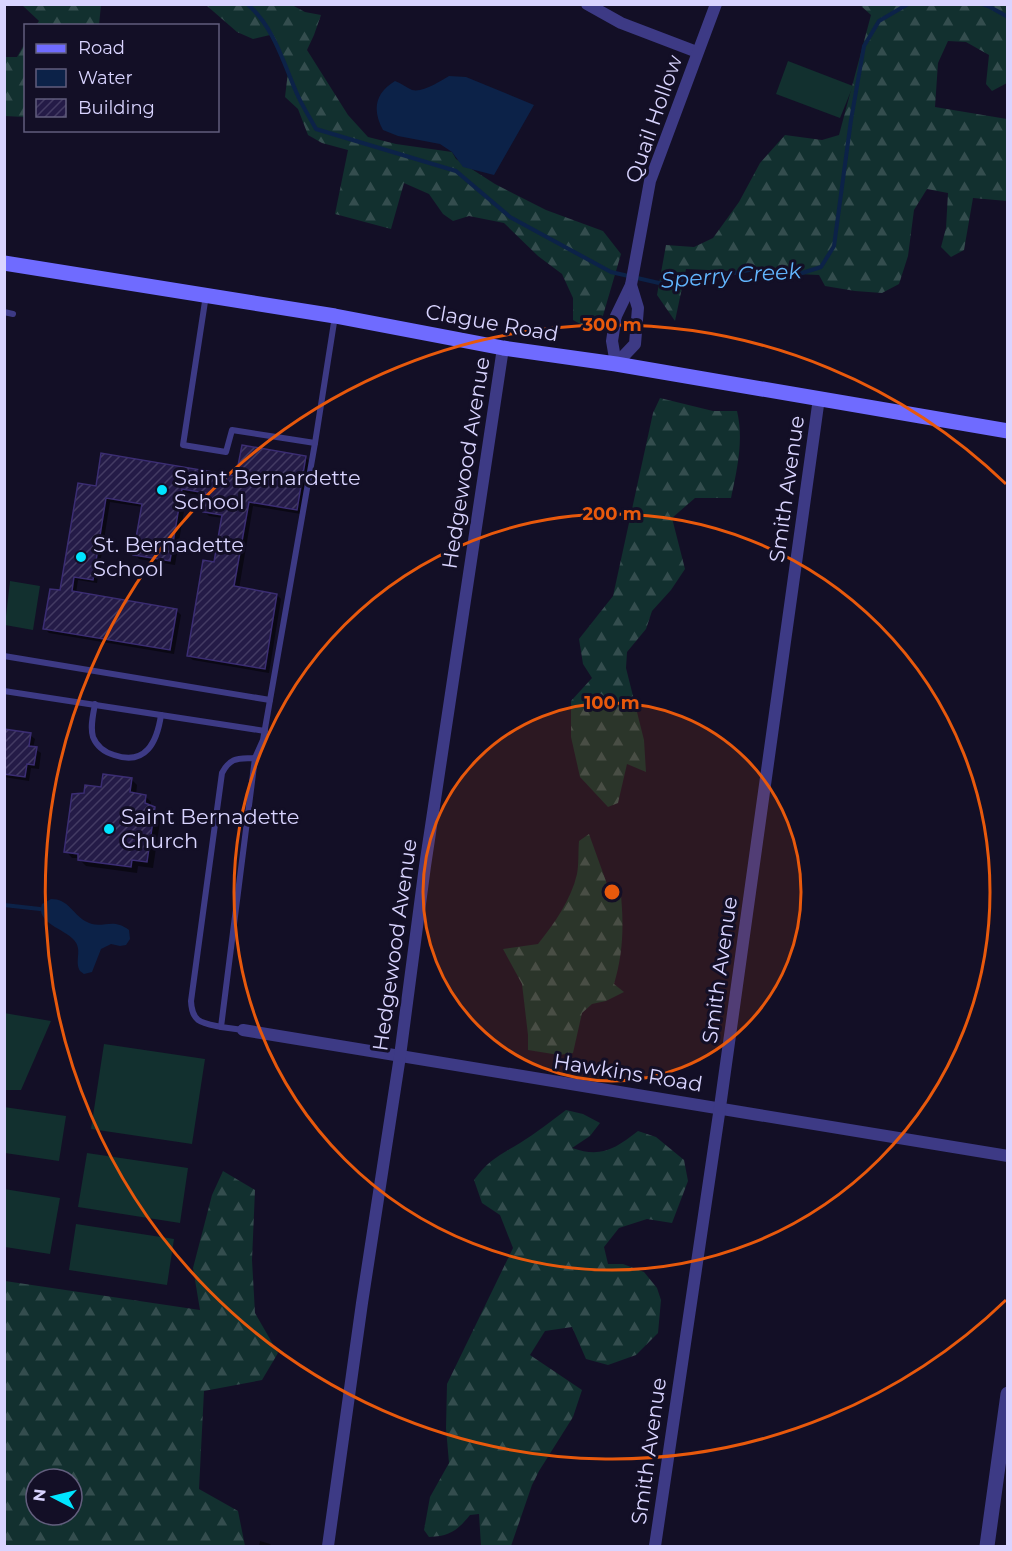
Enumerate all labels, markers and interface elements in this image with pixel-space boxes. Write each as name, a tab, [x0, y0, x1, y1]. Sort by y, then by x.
legend	[24, 24, 219, 132]
text: Road	[78, 37, 125, 59]
street label: Quail Hollow	[620, 51, 687, 186]
text: Water	[78, 67, 133, 89]
text: Building	[78, 97, 155, 119]
water label: Sperry Creek	[660, 257, 803, 294]
street label: Clague Road	[424, 299, 561, 346]
text: 300 m	[581, 314, 642, 336]
street label: Hedgewood Avenue	[436, 355, 495, 571]
street label: Smith Avenue	[764, 414, 809, 564]
place label: Saint Bernardette School	[174, 465, 361, 514]
marker: Saint Bernardette School	[155, 483, 169, 497]
text: 200 m	[582, 503, 642, 525]
place label: St. Bernadette School	[93, 532, 244, 581]
marker: St. Bernadette School	[74, 550, 88, 564]
text: 100 m	[584, 692, 640, 714]
place label: Saint Bernadette Church	[121, 804, 300, 853]
marker: Saint Bernadette Church	[102, 822, 116, 836]
street label: Hedgewood Avenue	[367, 837, 422, 1053]
centre of rings	[602, 882, 622, 902]
street label: Smith Avenue	[697, 895, 742, 1045]
street label: Hawkins Road	[552, 1048, 704, 1097]
street label: Smith Avenue	[626, 1376, 671, 1526]
north arrow	[24, 1467, 84, 1527]
text: N	[29, 1488, 50, 1503]

